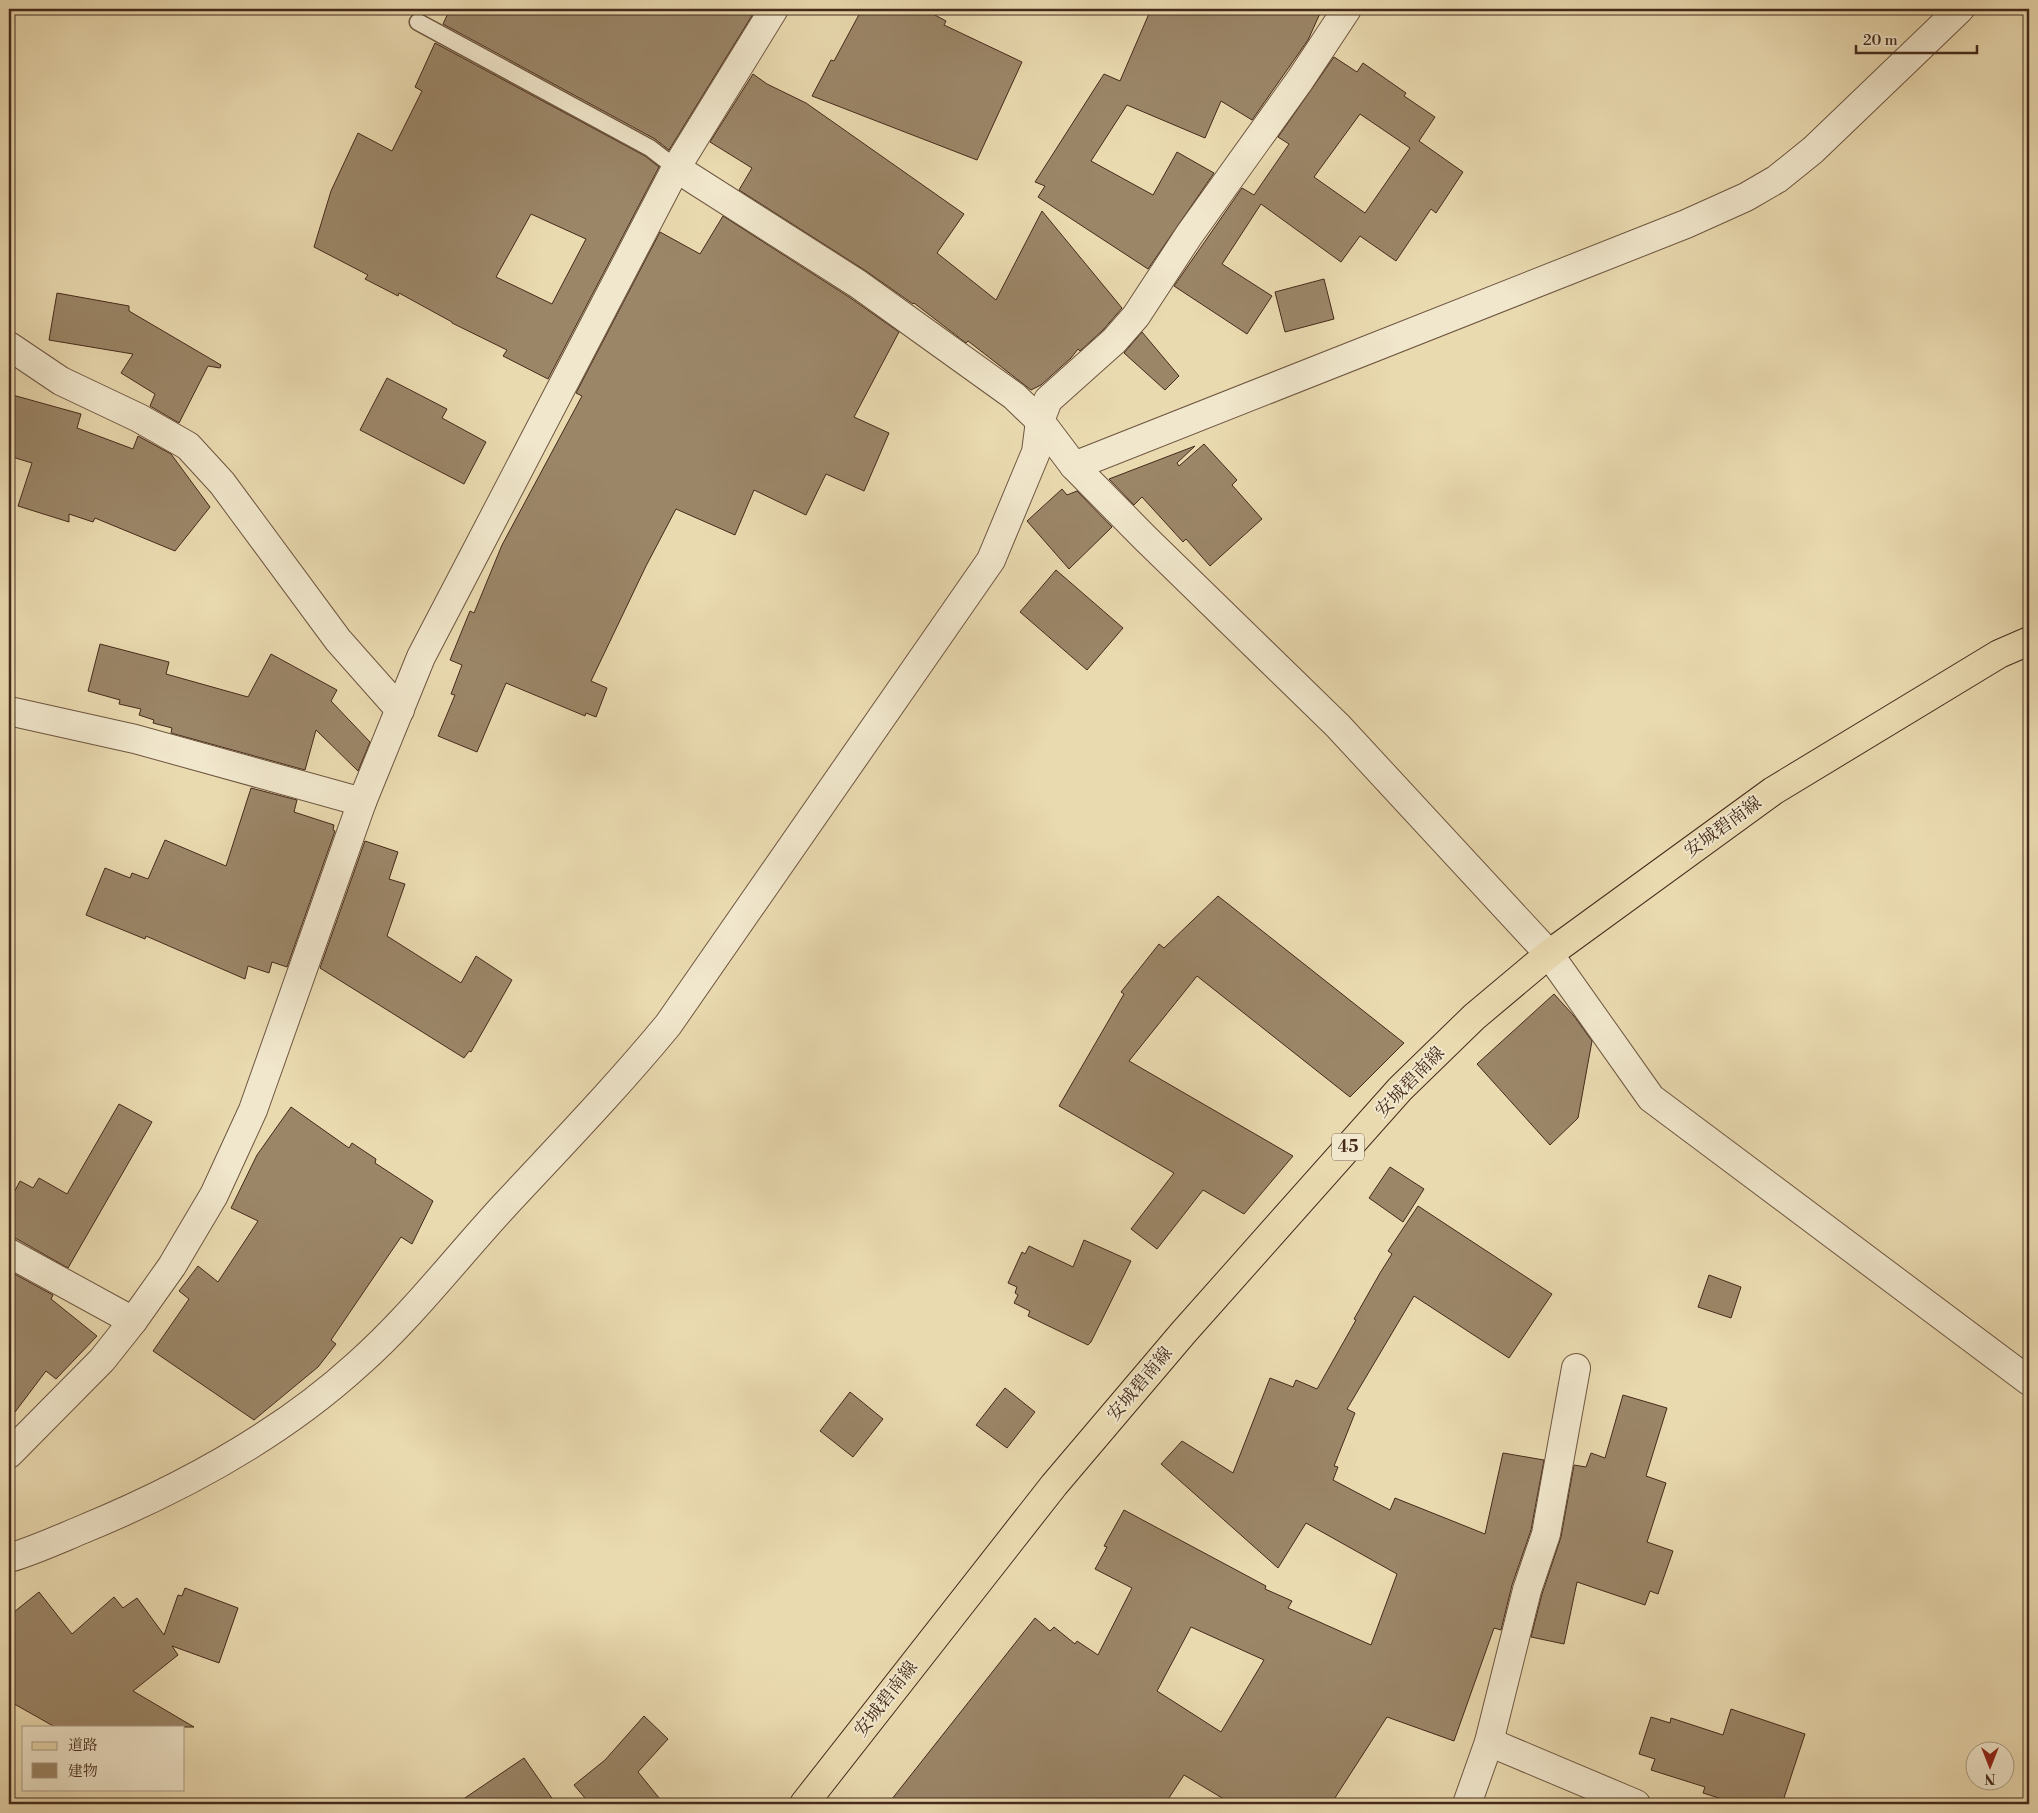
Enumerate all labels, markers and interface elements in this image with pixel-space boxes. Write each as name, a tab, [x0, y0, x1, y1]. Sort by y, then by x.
scale bar	[1856, 22, 1977, 54]
text: 20 m	[1863, 31, 1898, 50]
street label: 安城碧南線	[1680, 791, 1766, 863]
street label: 安城碧南線	[1370, 1042, 1450, 1122]
road number: 45	[1332, 1134, 1364, 1160]
street label: 安城碧南線	[1102, 1342, 1178, 1426]
street label: 安城碧南線	[849, 1656, 923, 1742]
legend	[22, 1726, 185, 1790]
text: 道路	[68, 1736, 98, 1755]
north arrow	[1966, 1740, 2016, 1790]
text: 建物	[68, 1762, 98, 1781]
text: N	[1984, 1769, 1996, 1787]

